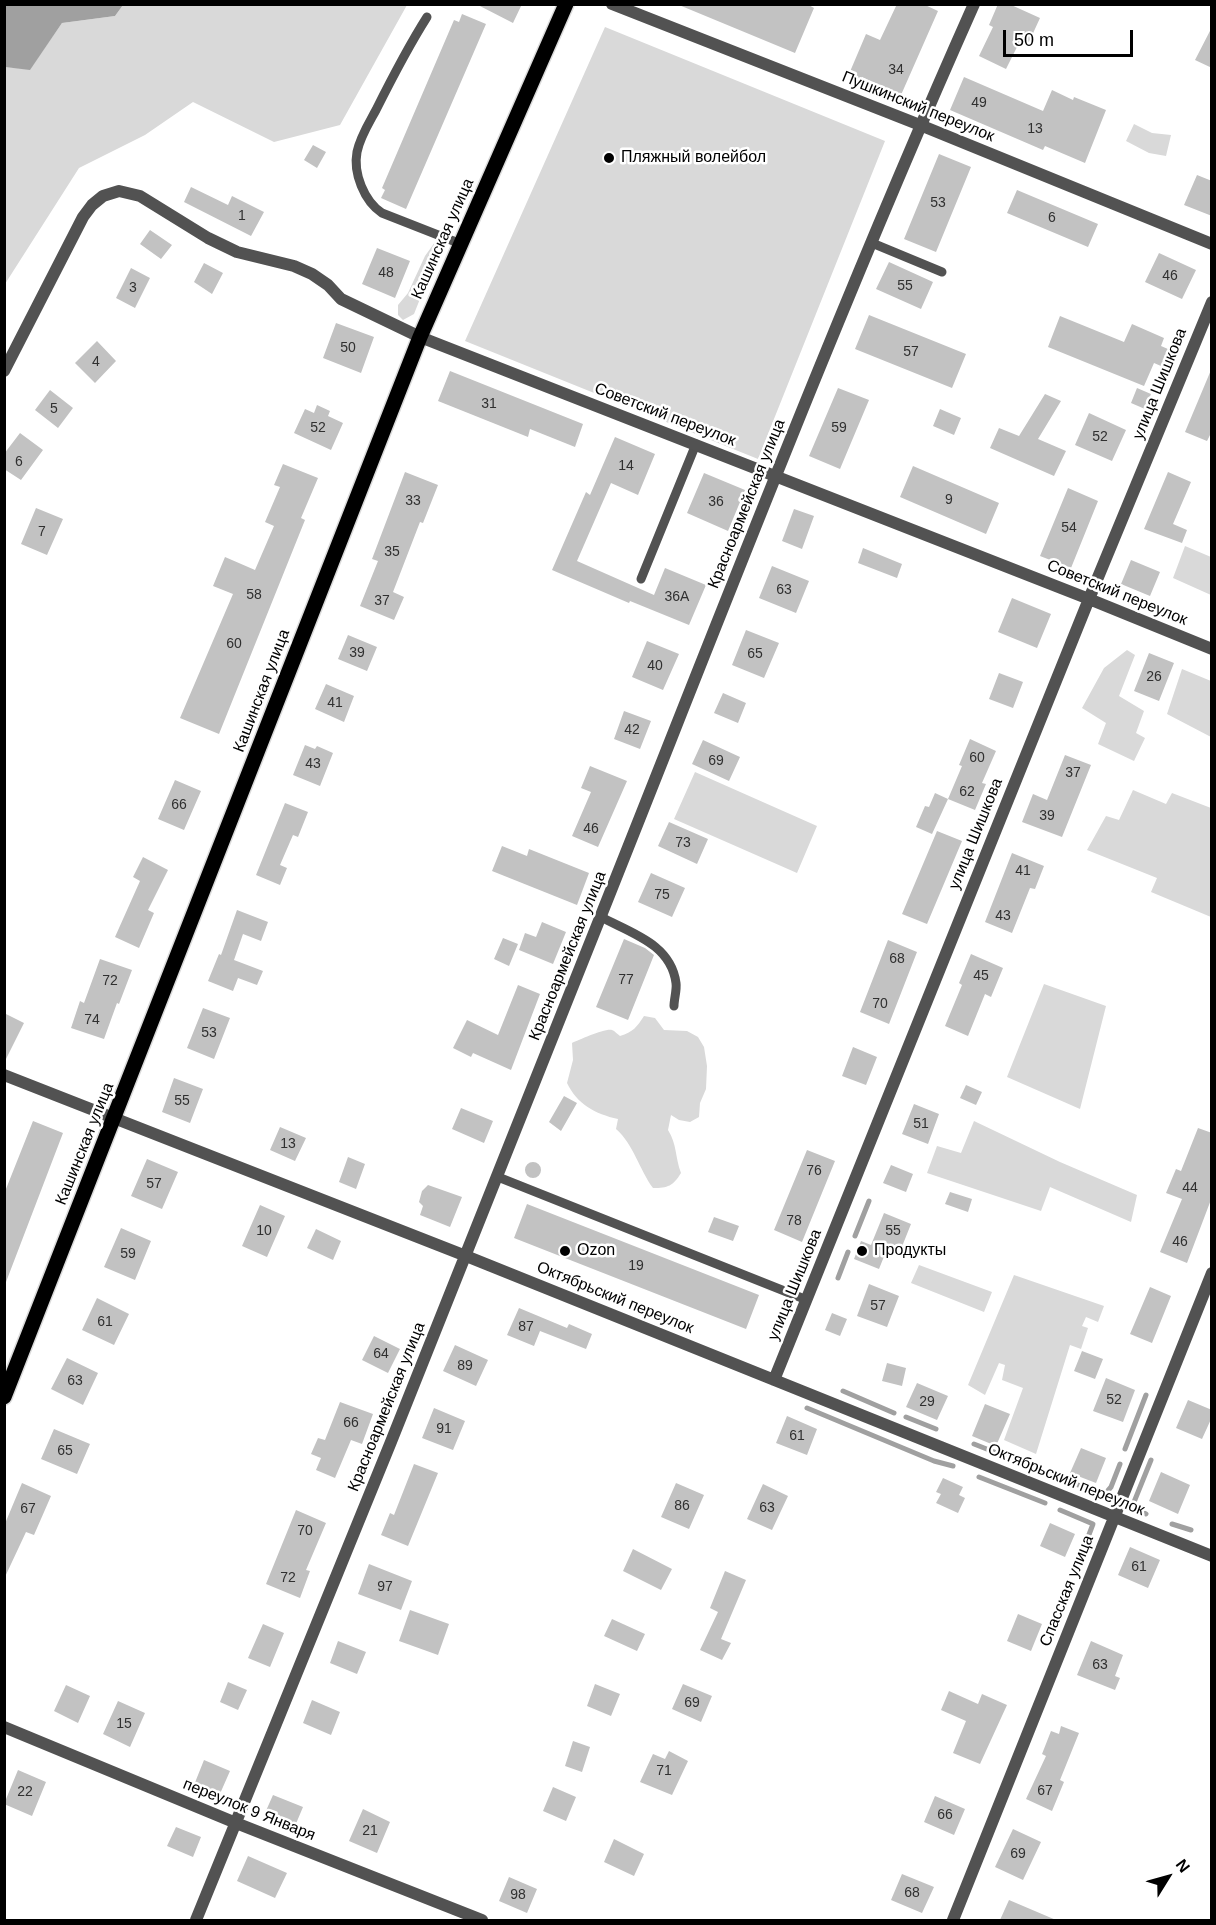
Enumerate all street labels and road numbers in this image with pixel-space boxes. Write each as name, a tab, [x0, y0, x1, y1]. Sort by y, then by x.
street label: Пушкинский переулок	[839, 68, 997, 146]
street label: Кашинская улица	[408, 176, 478, 302]
street label: улица Шишкова	[1129, 326, 1191, 442]
street label: Советский переулок	[592, 379, 738, 451]
street label: Красноармейская улица	[704, 417, 790, 591]
street label: Советский переулок	[1044, 556, 1190, 630]
street label: Кашинская улица	[230, 627, 294, 755]
street label: улица Шишкова	[945, 776, 1007, 892]
street label: Красноармейская улица	[525, 869, 611, 1043]
street label: Кашинская улица	[52, 1080, 118, 1208]
street label: улица Шишкова	[764, 1227, 826, 1343]
street label: Октябрьский переулок	[534, 1258, 696, 1338]
street label: Красноармейская улица	[344, 1320, 430, 1494]
street label: Октябрьский переулок	[985, 1440, 1147, 1520]
street label: Спасская улица	[1036, 1532, 1098, 1650]
street label: переулок 9 Января	[180, 1775, 318, 1845]

